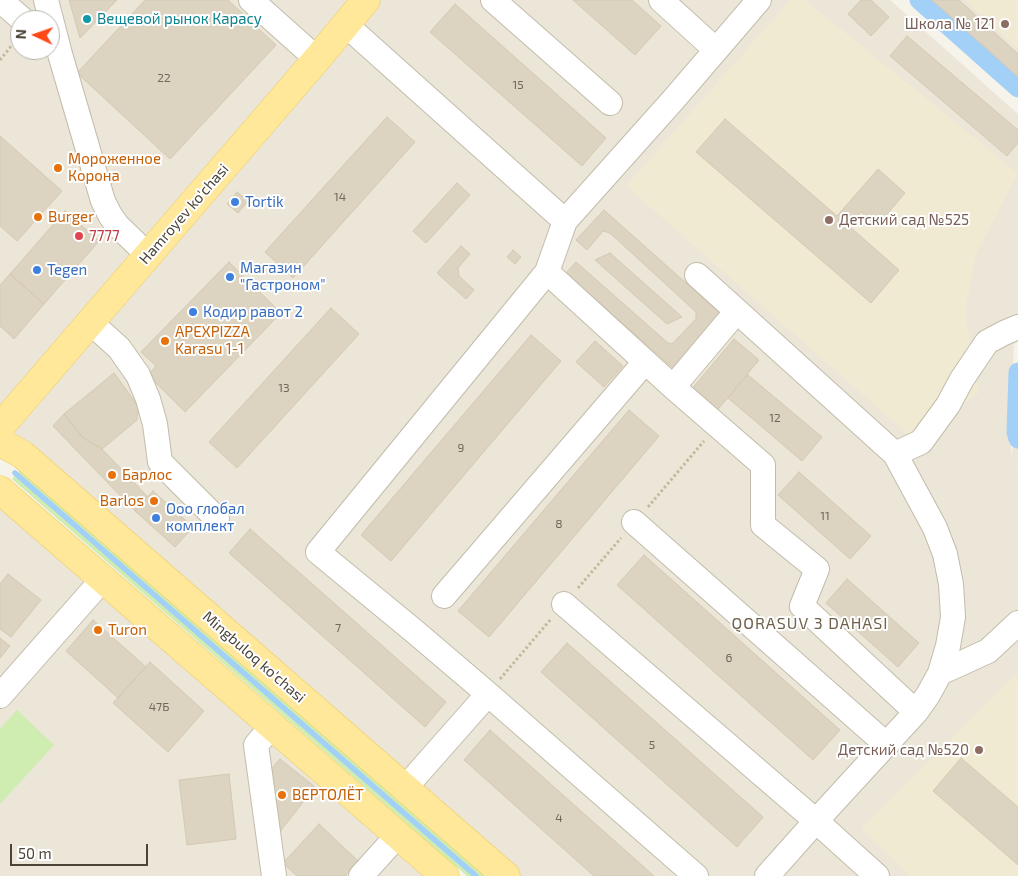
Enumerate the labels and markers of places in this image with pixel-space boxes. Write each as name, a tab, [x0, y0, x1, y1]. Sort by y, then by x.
place label: Вещевой рынок Карасу	[97, 10, 262, 28]
marker: Вещевой рынок Карасу	[81, 13, 93, 25]
place label: Школа № 121	[905, 15, 995, 33]
marker: Школа № 121	[999, 18, 1011, 30]
place label: Мороженное Корона	[68, 150, 161, 185]
marker: Мороженное Корона	[52, 162, 64, 174]
place label: Tortik	[245, 193, 284, 211]
marker: Tortik	[229, 196, 241, 208]
place label: Burger	[48, 208, 94, 226]
marker: Burger	[32, 211, 44, 223]
place label: Детский сад №525	[839, 211, 969, 229]
marker: Детский сад №525	[823, 214, 835, 226]
place label: 7777	[89, 227, 120, 245]
marker: 7777	[73, 230, 85, 242]
place label: Магазин "Гастроном"	[240, 259, 325, 294]
place label: Tegen	[47, 261, 87, 279]
marker: Tegen	[31, 264, 43, 276]
marker: Магазин "Гастроном"	[224, 271, 236, 283]
place label: Кодир равот 2	[203, 303, 303, 321]
marker: Кодир равот 2	[187, 306, 199, 318]
place label: APEXPIZZA Karasu 1-1	[175, 323, 250, 358]
marker: APEXPIZZA Karasu 1-1	[159, 335, 171, 347]
place label: Барлос	[122, 466, 172, 484]
marker: Барлос	[106, 469, 118, 481]
place label: Barlos	[100, 492, 144, 510]
marker: Barlos	[148, 495, 160, 507]
place label: Ооо глобал комплект	[166, 500, 245, 535]
marker: Ооо глобал комплект	[150, 512, 162, 524]
place label: Turon	[108, 621, 147, 639]
marker: Turon	[92, 624, 104, 636]
place label: Детский сад №520	[838, 741, 969, 759]
marker: Детский сад №520	[973, 744, 985, 756]
place label: ВЕРТОЛЁТ	[292, 786, 364, 804]
marker: ВЕРТОЛЁТ	[276, 789, 288, 801]

